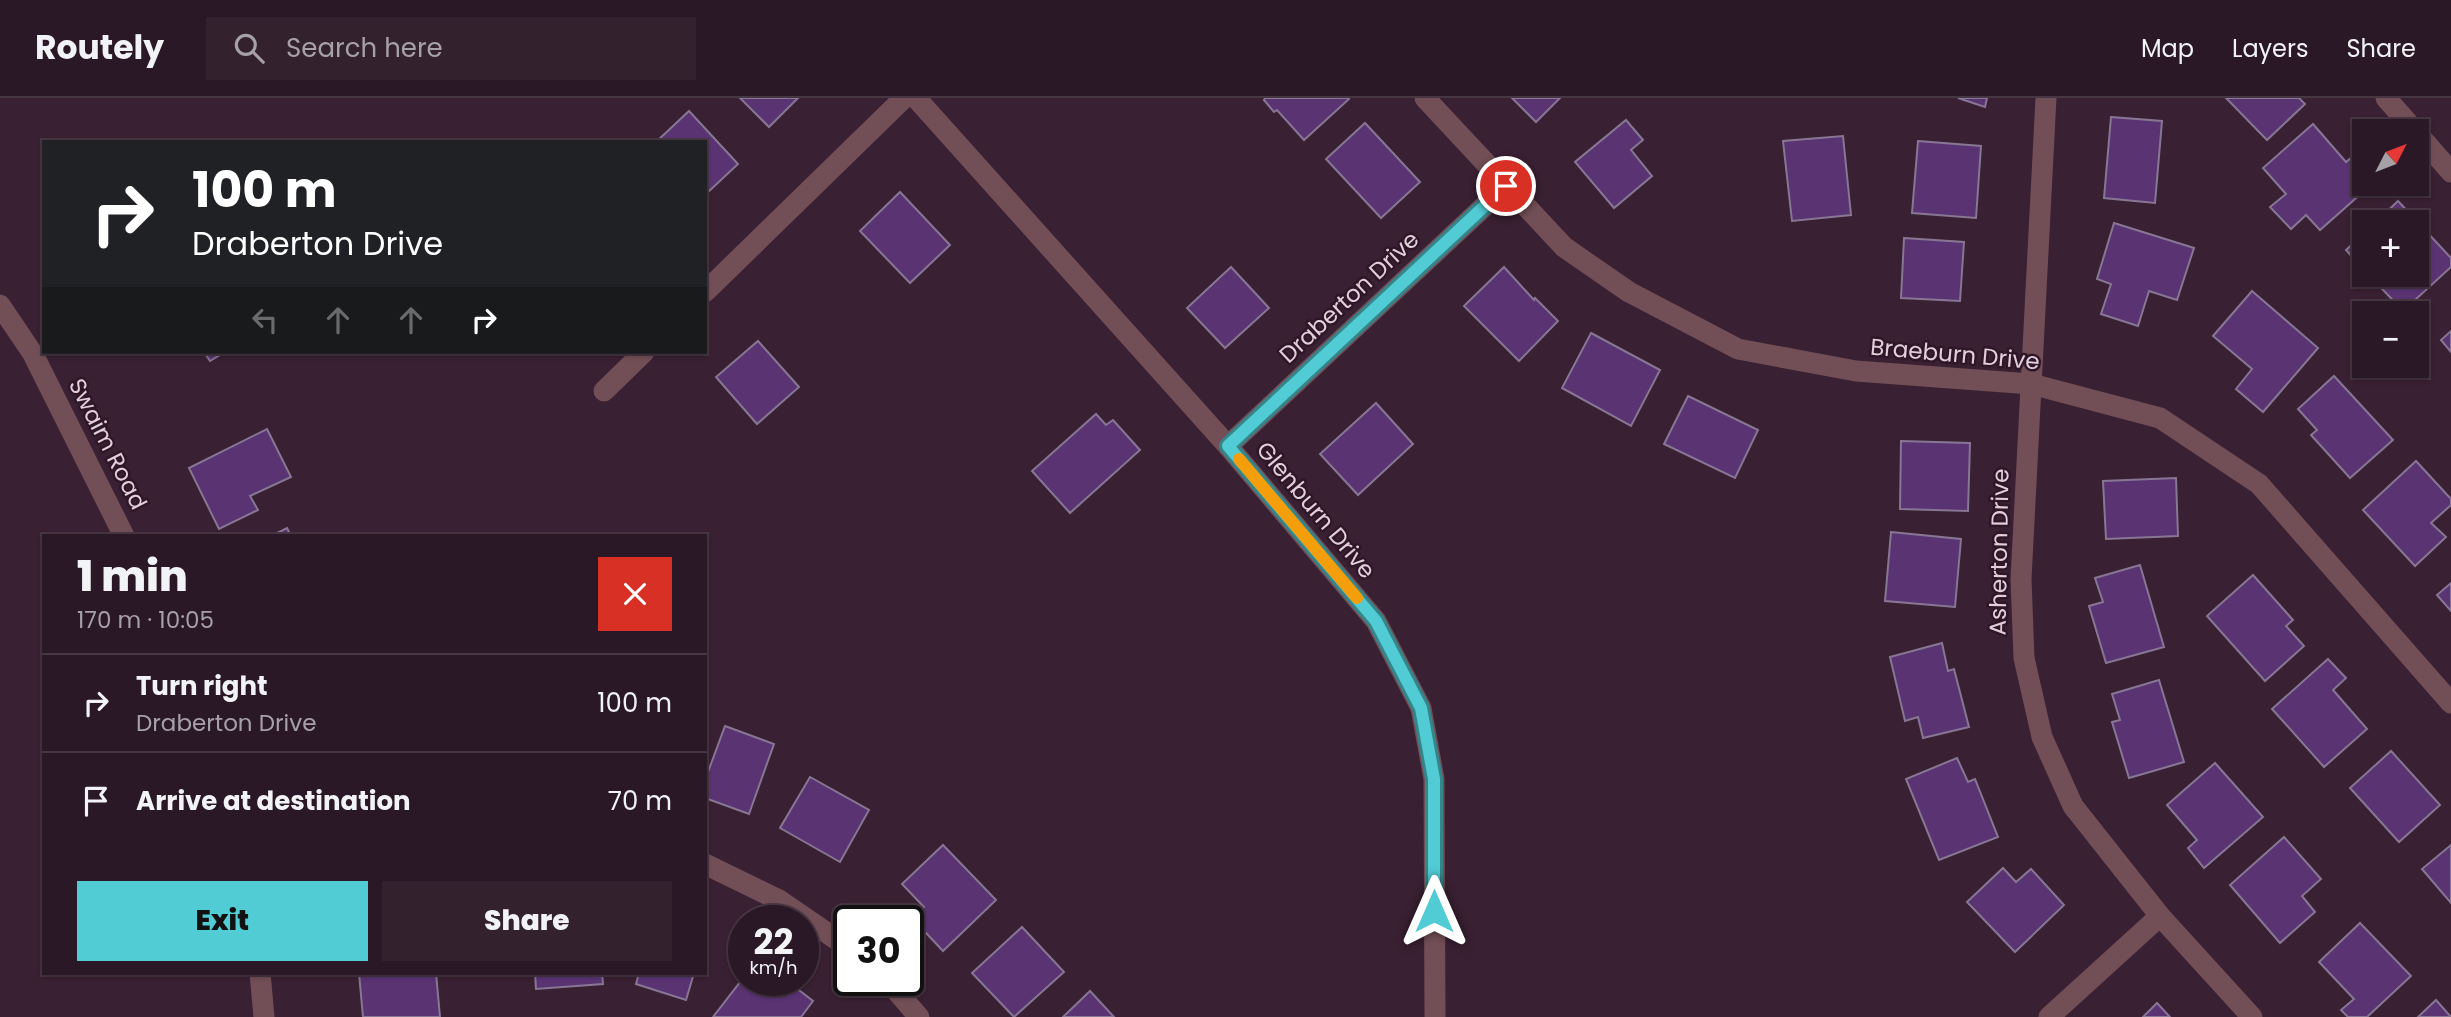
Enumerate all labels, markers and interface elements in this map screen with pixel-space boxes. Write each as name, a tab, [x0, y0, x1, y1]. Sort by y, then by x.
search box	[206, 17, 696, 80]
text: Routely	[35, 24, 164, 71]
icon: search	[230, 29, 268, 67]
text: Search here	[286, 30, 443, 66]
text: Map	[2141, 32, 2194, 65]
text: Layers	[2232, 32, 2308, 65]
text: Share	[2346, 32, 2416, 65]
north arrow	[2352, 119, 2429, 196]
map controls	[2352, 119, 2429, 378]
text: 100 m	[192, 156, 337, 224]
pin	[1476, 156, 1536, 216]
icon: arrive	[1487, 167, 1525, 205]
icon: right	[77, 168, 168, 259]
button: +	[2352, 210, 2429, 287]
text: Draberton Drive	[192, 221, 443, 266]
street label: Draberton Drive	[1272, 224, 1426, 370]
icon: left	[246, 301, 284, 339]
icon: ahead	[319, 301, 357, 339]
icon: ahead	[392, 301, 430, 339]
icon: right	[465, 301, 503, 339]
button: −	[2352, 301, 2429, 378]
street label: Braeburn Drive	[1869, 331, 2041, 377]
street label: Swaim Road	[61, 373, 155, 515]
street label: Glenburn Drive	[1249, 435, 1383, 585]
street label: Asherton Drive	[1982, 468, 2016, 636]
text: 1 min	[77, 547, 188, 606]
button: close	[598, 557, 672, 631]
text: 170 m · 10:05	[77, 604, 214, 636]
text: Turn right	[136, 668, 268, 704]
icon: right	[77, 684, 115, 722]
text: 100 m	[597, 685, 672, 721]
text: Draberton Drive	[136, 707, 316, 739]
icon: arrive	[77, 782, 115, 820]
text: Arrive at destination	[136, 783, 411, 819]
text: 70 m	[608, 783, 672, 819]
position arrow	[1397, 874, 1471, 948]
button: Exit	[77, 881, 368, 961]
button: Share	[382, 881, 672, 961]
speed limit sign: 30	[833, 905, 924, 996]
text: 22	[754, 917, 793, 966]
text: km/h	[750, 955, 797, 980]

